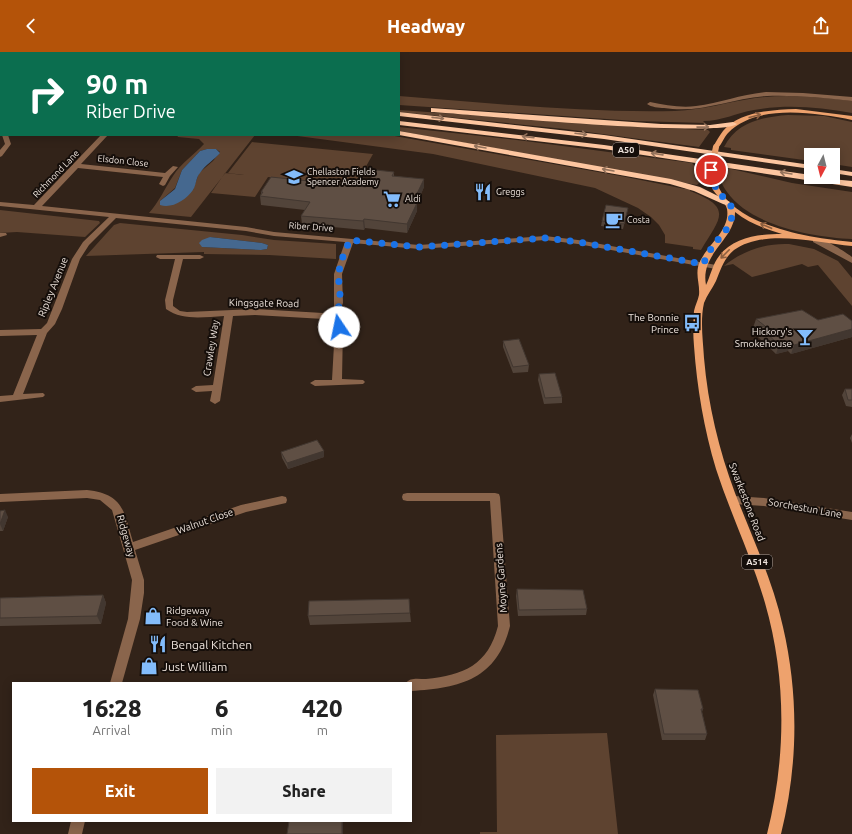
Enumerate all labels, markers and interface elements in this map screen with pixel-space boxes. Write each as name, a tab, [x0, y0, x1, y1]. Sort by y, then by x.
icon: back	[20, 15, 42, 37]
icon: share	[810, 15, 832, 37]
text: Headway	[387, 16, 465, 36]
icon: right	[20, 68, 72, 120]
text: 90 m	[86, 68, 148, 99]
text: Riber Drive	[86, 101, 176, 121]
one-way arrow	[748, 112, 761, 119]
one-way arrow	[431, 114, 444, 122]
one-way arrow	[696, 123, 709, 131]
one-way arrow	[574, 130, 587, 138]
one-way arrow	[522, 133, 535, 141]
one-way arrow	[474, 143, 487, 151]
road number: A50	[613, 143, 639, 157]
street label: Richmond Lane	[31, 148, 81, 200]
north arrow	[804, 148, 840, 184]
map controls	[804, 148, 840, 184]
one-way arrow	[651, 150, 664, 158]
street label: Elsdon Close	[97, 153, 149, 169]
pin	[694, 153, 728, 187]
icon: arrive	[700, 159, 722, 181]
one-way arrow	[602, 166, 615, 174]
school or university icon: Chellaston Fields Spencer Academy	[284, 167, 304, 187]
place label: Chellaston Fields Spencer Academy	[307, 167, 379, 187]
one-way arrow	[780, 169, 793, 177]
restaurant icon: Greggs	[473, 182, 493, 202]
place label: Greggs	[496, 187, 525, 197]
supermarket icon: Aldi	[382, 189, 402, 209]
place label: Aldi	[405, 194, 421, 204]
cafe icon: Costa	[604, 210, 624, 230]
place label: Costa	[627, 215, 650, 225]
street label: Riber Drive	[288, 220, 334, 234]
one-way arrow	[761, 221, 773, 229]
one-way arrow	[720, 249, 730, 259]
street label: Ripley Avenue	[36, 256, 70, 318]
street label: Kingsgate Road	[229, 297, 299, 309]
position arrow	[318, 306, 360, 348]
place label: The Bonnie Prince	[628, 312, 679, 335]
bus stop icon: The Bonnie Prince	[682, 313, 702, 333]
street label: Crawley Way	[201, 319, 221, 377]
place label: Hickory's Smokehouse	[735, 326, 792, 349]
bar icon: Hickory's Smokehouse	[795, 327, 815, 347]
street label: Swarkestone Road	[727, 461, 767, 543]
street label: Sorchestun Lane	[768, 496, 842, 520]
street label: Walnut Close	[175, 506, 235, 536]
street label: Ridgeway	[115, 514, 137, 559]
street label: Moyne Gardens	[493, 543, 509, 613]
road number: A514	[742, 555, 772, 569]
place label: Ridgeway Food & Wine	[166, 605, 223, 628]
shop icon: Ridgeway Food & Wine	[143, 606, 163, 626]
restaurant icon: Bengal Kitchen	[148, 634, 168, 654]
place label: Bengal Kitchen	[171, 638, 252, 651]
shop icon: Just William	[139, 656, 159, 676]
place label: Just William	[162, 660, 227, 673]
text: 16:28	[81, 695, 141, 722]
text: 6	[215, 695, 228, 722]
text: 420	[302, 695, 343, 722]
text: Arrival	[92, 723, 130, 737]
text: min	[211, 723, 233, 737]
text: m	[317, 723, 328, 737]
button: Exit	[32, 768, 208, 814]
button: Share	[216, 768, 392, 814]

